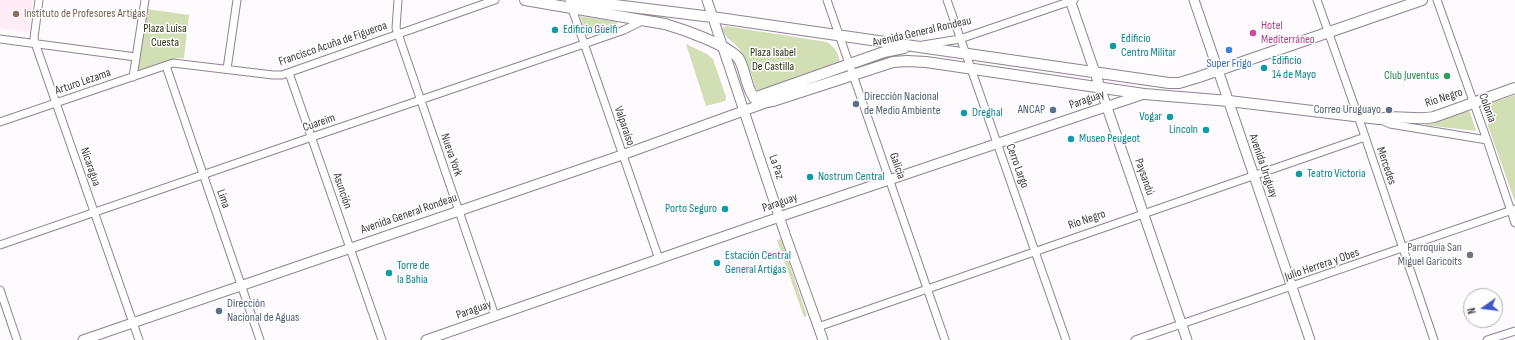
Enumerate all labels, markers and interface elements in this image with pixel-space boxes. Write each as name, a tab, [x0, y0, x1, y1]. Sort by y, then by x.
place label: Instituto de Profesores Artigas	[24, 7, 146, 21]
marker: Instituto de Profesores Artigas	[11, 9, 21, 19]
street label: Avenida General Rondeau	[871, 14, 973, 50]
street label: Francisco Acuña de Figueroa	[277, 19, 389, 69]
place label: Hotel Mediterráneo	[1261, 19, 1315, 47]
park label: Plaza Luisa Cuesta	[143, 22, 187, 50]
place label: Edificio Gûelfi	[563, 23, 618, 37]
marker: Edificio Gûelfi	[550, 25, 560, 35]
marker: Hotel Mediterráneo	[1248, 28, 1258, 38]
place label: Edificio Centro Militar	[1121, 32, 1176, 60]
marker: Edificio Centro Militar	[1108, 41, 1118, 51]
marker: Super Frigo	[1224, 45, 1234, 55]
park label: Plaza Isabel De Castilla	[750, 46, 796, 74]
place label: Edificio 14 de Mayo	[1272, 54, 1316, 82]
place label: Super Frigo	[1206, 57, 1252, 71]
marker: Edificio 14 de Mayo	[1259, 63, 1269, 73]
street label: Arturo Lezama	[53, 66, 113, 98]
place label: Club Juventus	[1384, 69, 1439, 83]
marker: Club Juventus	[1442, 71, 1452, 81]
street label: Río Negro	[1423, 85, 1465, 111]
street label: Paraguay	[1067, 87, 1107, 113]
place label: Dirección Nacional de Medio Ambiente	[864, 90, 941, 118]
street label: Colonia	[1475, 91, 1499, 125]
marker: Dirección Nacional de Medio Ambiente	[851, 99, 861, 109]
place label: ANCAP	[1018, 103, 1045, 117]
place label: Correo Uruguayo	[1314, 103, 1381, 117]
street label: Valparaíso	[611, 104, 637, 148]
marker: ANCAP	[1048, 105, 1058, 115]
marker: Correo Uruguayo	[1384, 105, 1394, 115]
place label: Dreghal	[972, 106, 1003, 120]
marker: Dreghal	[959, 108, 969, 118]
place label: Vogar	[1139, 110, 1162, 124]
street label: Cuareim	[301, 111, 337, 135]
marker: Vogar	[1165, 112, 1175, 122]
place label: Lincoln	[1169, 123, 1198, 137]
marker: Lincoln	[1201, 125, 1211, 135]
street label: Nueva York	[437, 132, 465, 178]
place label: Museo Peugeot	[1079, 132, 1140, 146]
street label: Avenida Uruguay	[1245, 132, 1281, 200]
marker: Museo Peugeot	[1066, 134, 1076, 144]
street label: Cerro Largo	[1002, 142, 1032, 190]
street label: Mercedes	[1373, 145, 1399, 187]
street label: Nicaragua	[77, 146, 103, 188]
street label: Galicia	[886, 151, 908, 181]
street label: La Paz	[765, 153, 787, 181]
street label: Paysandú	[1131, 157, 1157, 197]
place label: Teatro Victoria	[1307, 167, 1366, 181]
marker: Teatro Victoria	[1294, 169, 1304, 179]
place label: Nostrum Central	[818, 170, 885, 184]
street label: Asunción	[329, 171, 355, 211]
marker: Nostrum Central	[805, 172, 815, 182]
street label: Lima	[213, 188, 233, 210]
street label: Paraguay	[760, 190, 800, 216]
street label: Avenida General Rondeau	[359, 191, 459, 237]
place label: Porto Seguro	[665, 202, 717, 216]
marker: Porto Seguro	[720, 204, 730, 214]
street label: Río Negro	[1066, 207, 1108, 233]
place label: Parroquia San Miguel Garicoits	[1398, 241, 1462, 269]
street label: Julio Herrera y Obes	[1283, 246, 1361, 284]
place label: Estación Central General Artigas	[725, 249, 791, 277]
marker: Parroquia San Miguel Garicoits	[1465, 250, 1475, 260]
marker: Estación Central General Artigas	[712, 258, 722, 268]
place label: Torre de la Bahía	[397, 259, 429, 287]
marker: Torre de la Bahía	[384, 268, 394, 278]
north arrow	[1463, 288, 1503, 328]
place label: Dirección Nacional de Aguas	[227, 297, 299, 325]
street label: Paraguay	[454, 297, 494, 323]
marker: Dirección Nacional de Aguas	[214, 306, 224, 316]
text: N	[1465, 306, 1479, 315]

